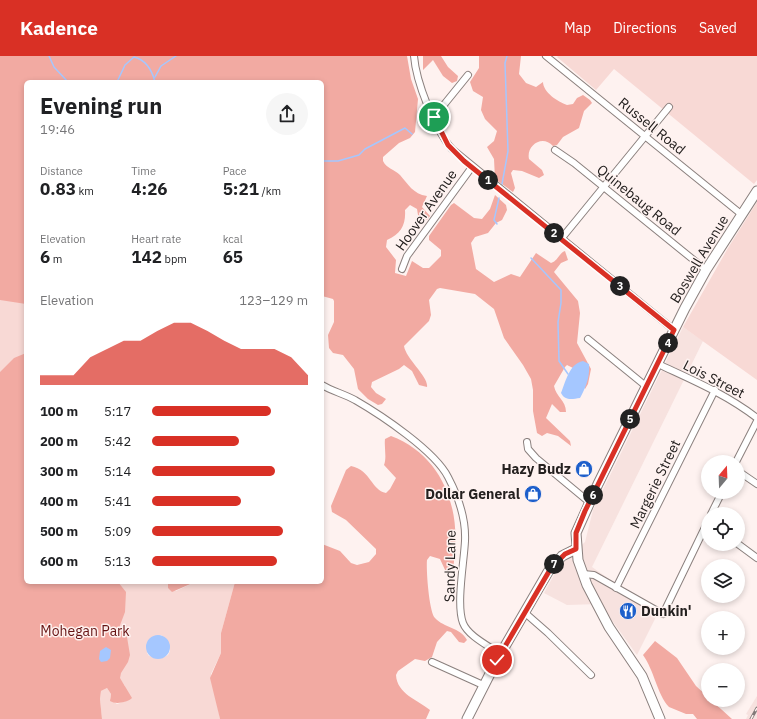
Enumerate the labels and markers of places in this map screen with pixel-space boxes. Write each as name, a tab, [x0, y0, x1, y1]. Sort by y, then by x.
pin	[417, 100, 451, 134]
pin: 1	[478, 170, 498, 190]
pin: 2	[544, 223, 564, 243]
pin: 3	[610, 276, 630, 296]
pin: 4	[658, 333, 678, 353]
pin: 5	[620, 409, 640, 429]
shop icon: Hazy Budz	[574, 459, 594, 479]
place label: Hazy Budz	[501, 460, 571, 478]
shop icon: Dollar General	[523, 484, 543, 504]
place label: Dollar General	[425, 485, 520, 503]
pin: 6	[583, 485, 603, 505]
pin: 7	[544, 554, 564, 574]
restaurant icon: Dunkin'	[618, 601, 638, 621]
place label: Dunkin'	[641, 602, 691, 620]
pin	[480, 643, 514, 677]

